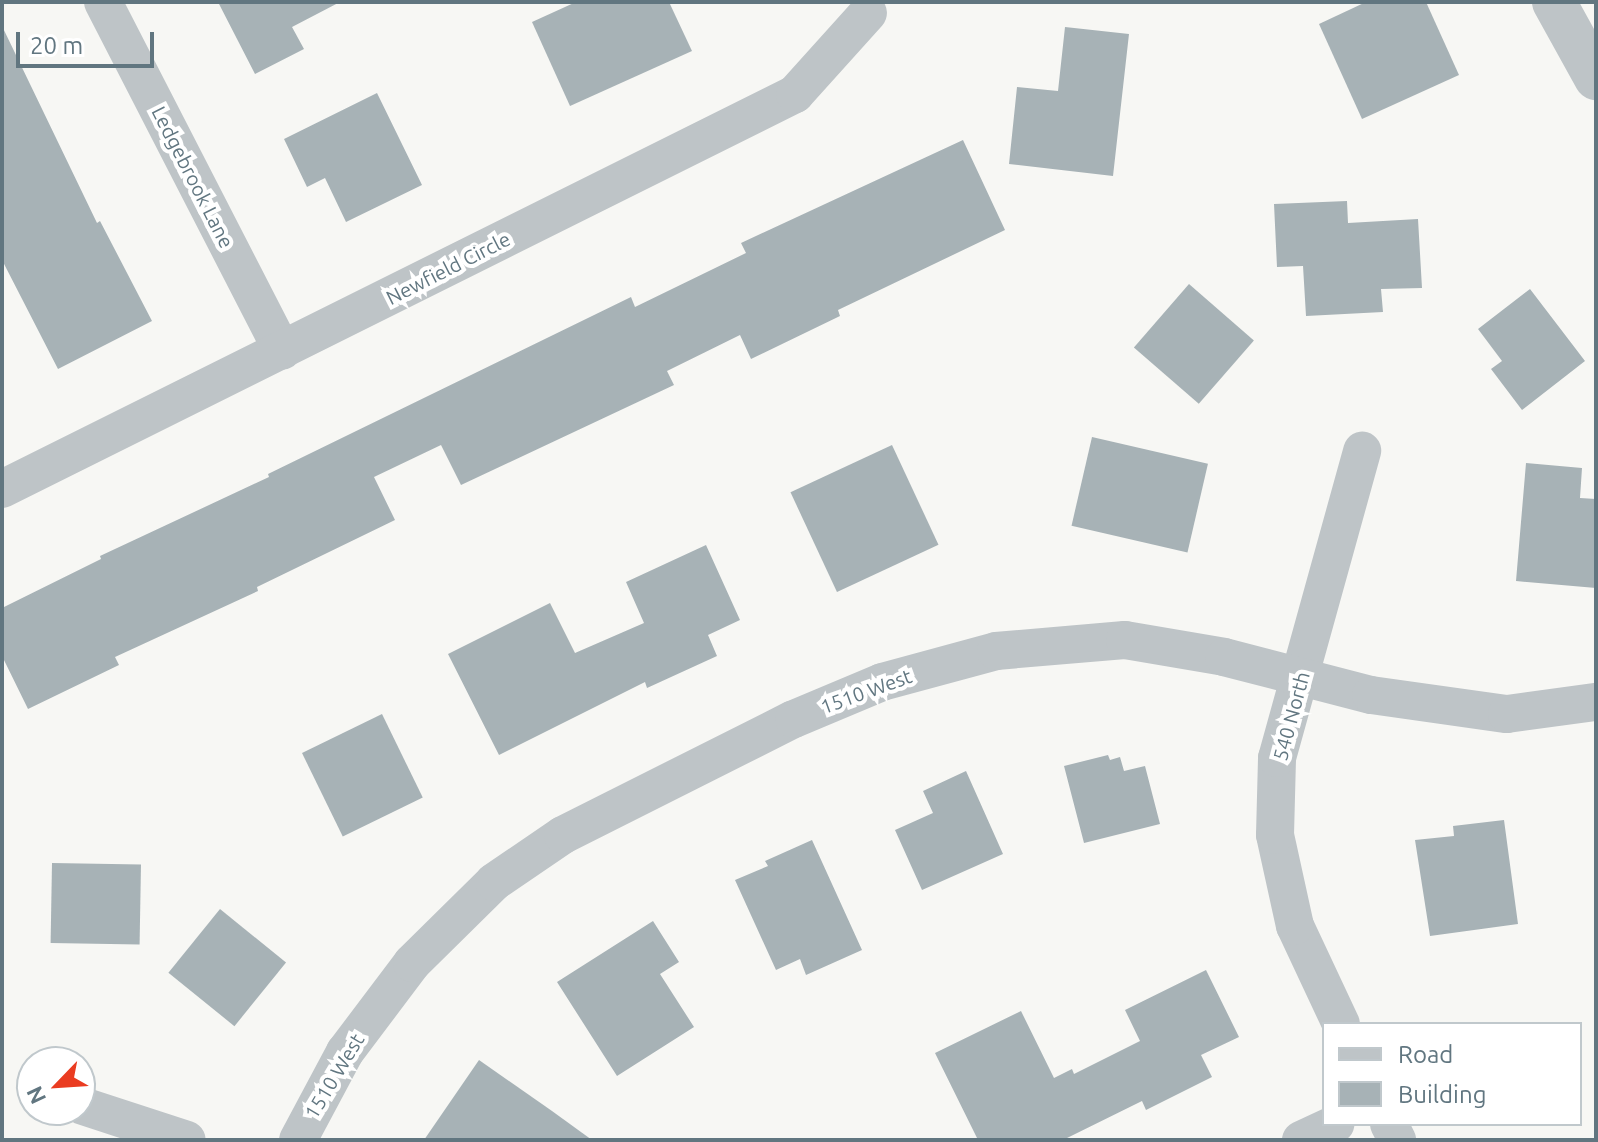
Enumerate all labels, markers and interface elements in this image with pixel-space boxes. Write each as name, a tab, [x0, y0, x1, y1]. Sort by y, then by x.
scale bar	[20, 16, 158, 66]
text: 20 m	[30, 32, 83, 59]
street label: Ledgebrook Lane	[147, 102, 239, 252]
street label: Newfield Circle	[382, 226, 514, 310]
street label: 1510 West	[817, 663, 915, 719]
street label: 540 North	[1268, 669, 1314, 763]
legend	[1322, 1022, 1582, 1126]
street label: 1510 West	[299, 1029, 369, 1123]
text: Road	[1398, 1041, 1453, 1068]
north arrow	[16, 1046, 96, 1126]
text: Building	[1398, 1081, 1486, 1108]
text: N	[21, 1083, 50, 1108]

